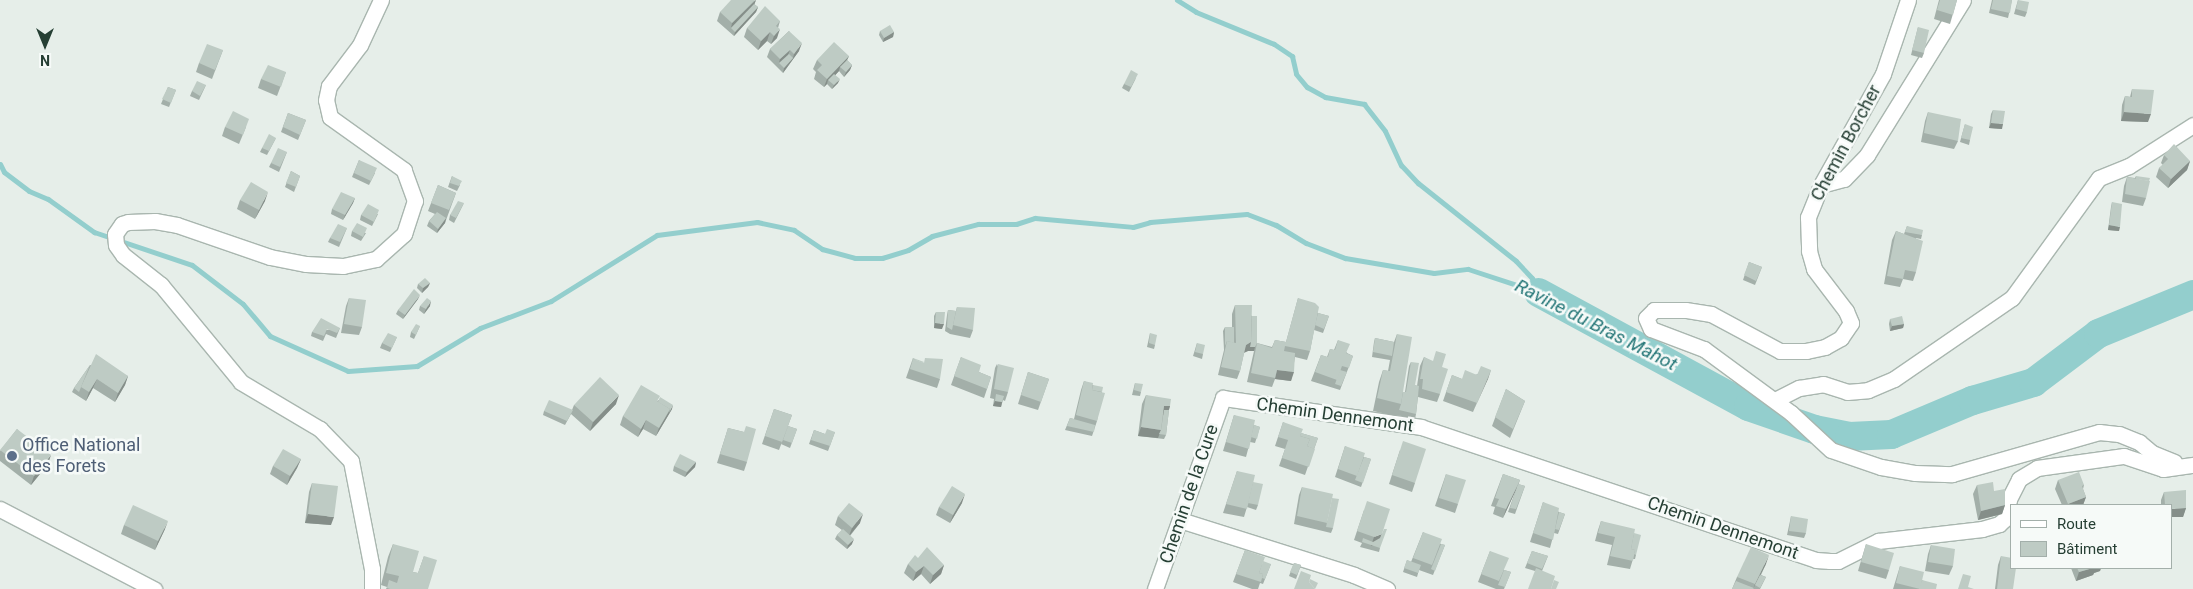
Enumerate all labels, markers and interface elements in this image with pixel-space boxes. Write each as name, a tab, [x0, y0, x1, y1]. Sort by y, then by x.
north arrow	[20, 20, 70, 70]
text: N	[40, 52, 50, 68]
street label: Chemin Borcher	[1806, 81, 1886, 205]
water label: Ravine du Bras Mahot	[1511, 274, 1681, 376]
street label: Chemin Dennemont	[1255, 393, 1415, 437]
street label: Chemin de la Cure	[1155, 422, 1223, 566]
place label: Office National des Forets	[22, 435, 140, 478]
marker: Office National des Forets	[6, 450, 18, 462]
street label: Chemin Dennemont	[1645, 492, 1801, 564]
legend	[2010, 504, 2173, 569]
text: Route	[2057, 515, 2096, 533]
text: Bâtiment	[2057, 540, 2117, 558]

